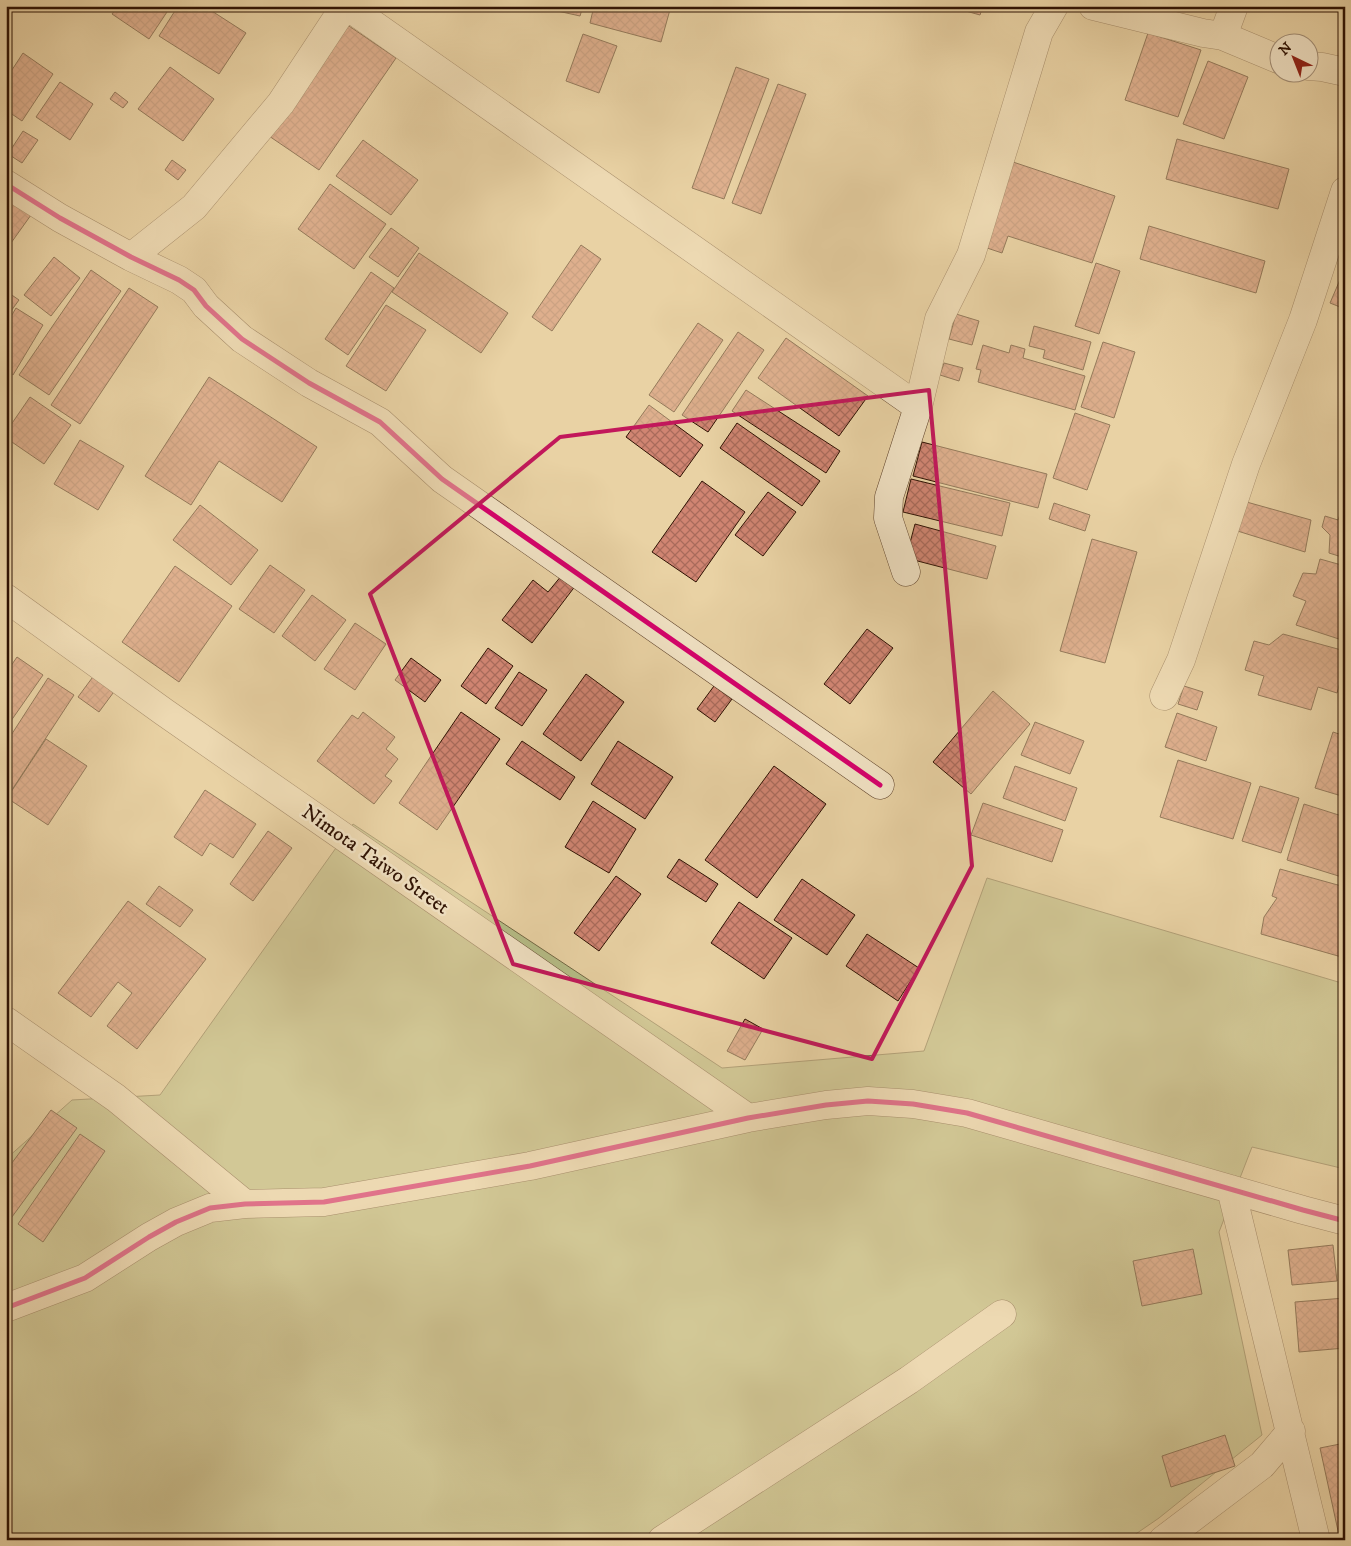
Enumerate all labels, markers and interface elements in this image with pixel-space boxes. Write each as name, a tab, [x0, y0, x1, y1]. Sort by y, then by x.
north arrow	[1268, 32, 1318, 82]
text: N	[1275, 38, 1297, 60]
street label: Nimota Taiwo Street	[297, 799, 454, 921]

